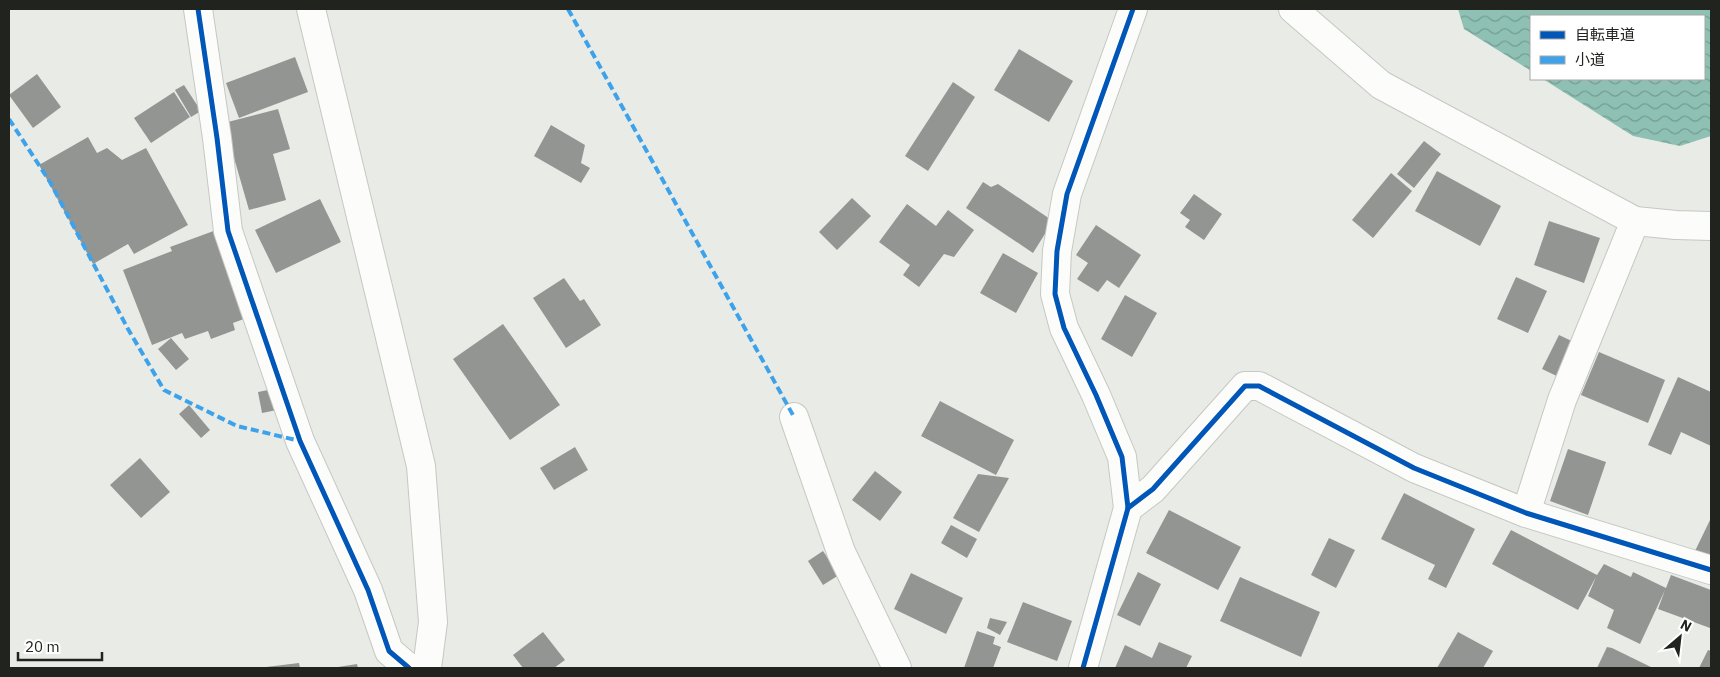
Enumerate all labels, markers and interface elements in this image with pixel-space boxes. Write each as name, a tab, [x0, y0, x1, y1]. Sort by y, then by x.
legend	[1530, 15, 1705, 80]
text: 自転車道	[1575, 25, 1635, 44]
text: 小道	[1575, 50, 1605, 69]
north arrow	[1655, 612, 1705, 662]
text: N	[1677, 615, 1695, 636]
scale bar	[18, 630, 101, 662]
text: 20 m	[25, 637, 60, 656]

